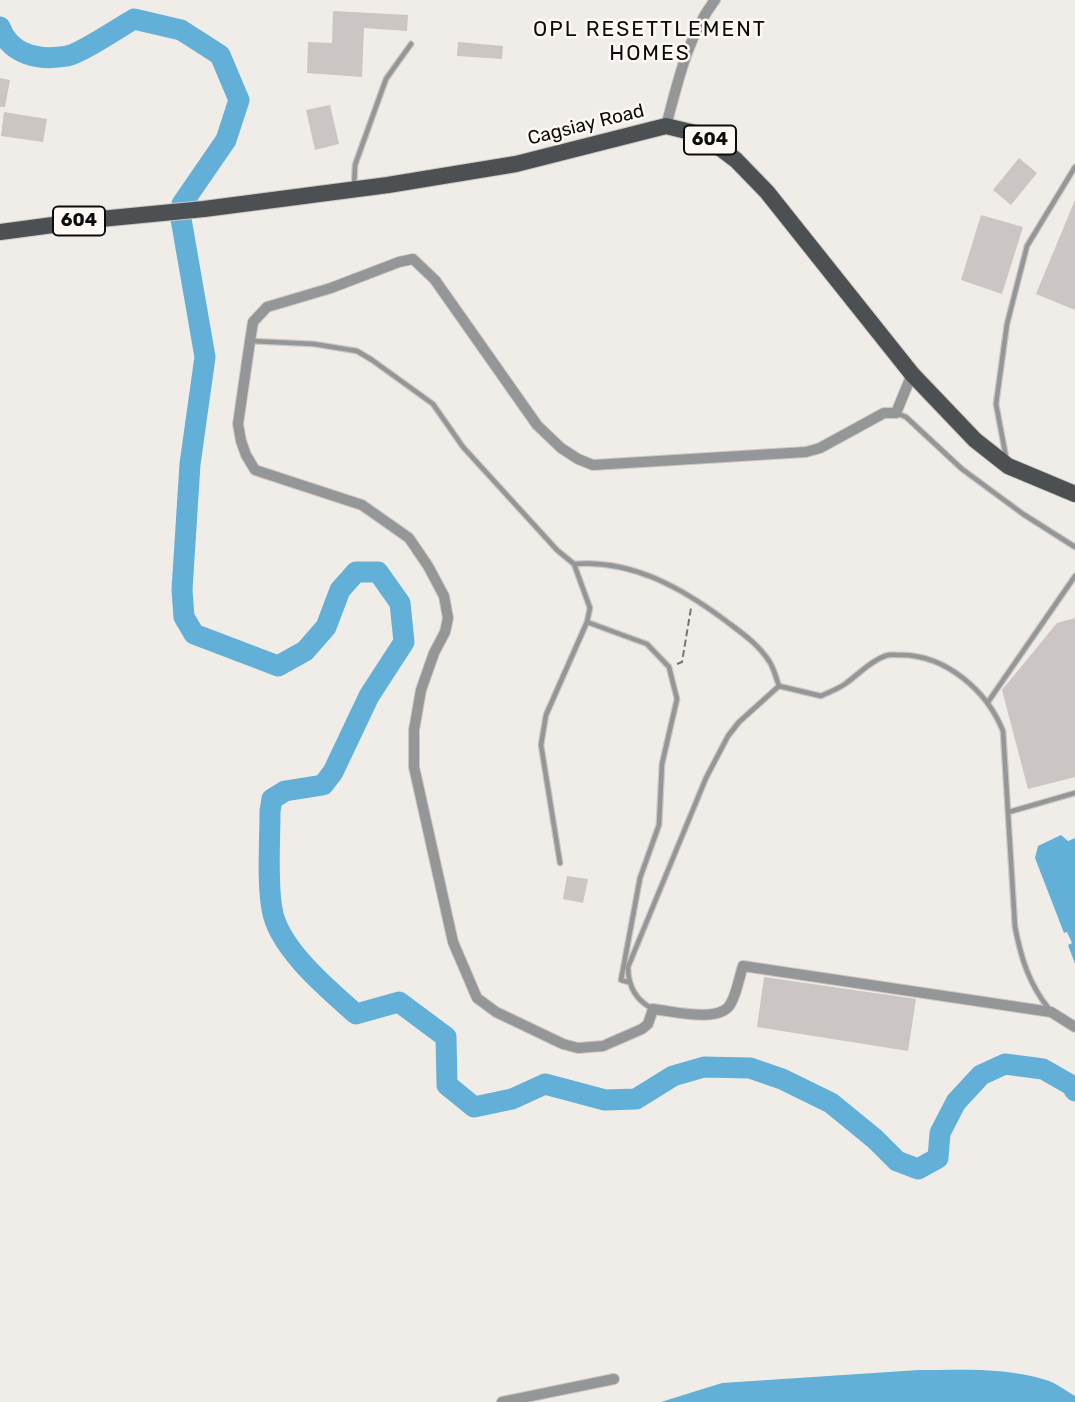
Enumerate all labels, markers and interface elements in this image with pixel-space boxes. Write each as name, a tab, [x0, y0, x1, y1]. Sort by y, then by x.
district label: OPL RESETTLEMENT HOMES	[535, 17, 765, 67]
street label: Cagsiay Road	[525, 100, 647, 150]
road number: 604	[684, 125, 736, 154]
road number: 604	[53, 206, 105, 236]

